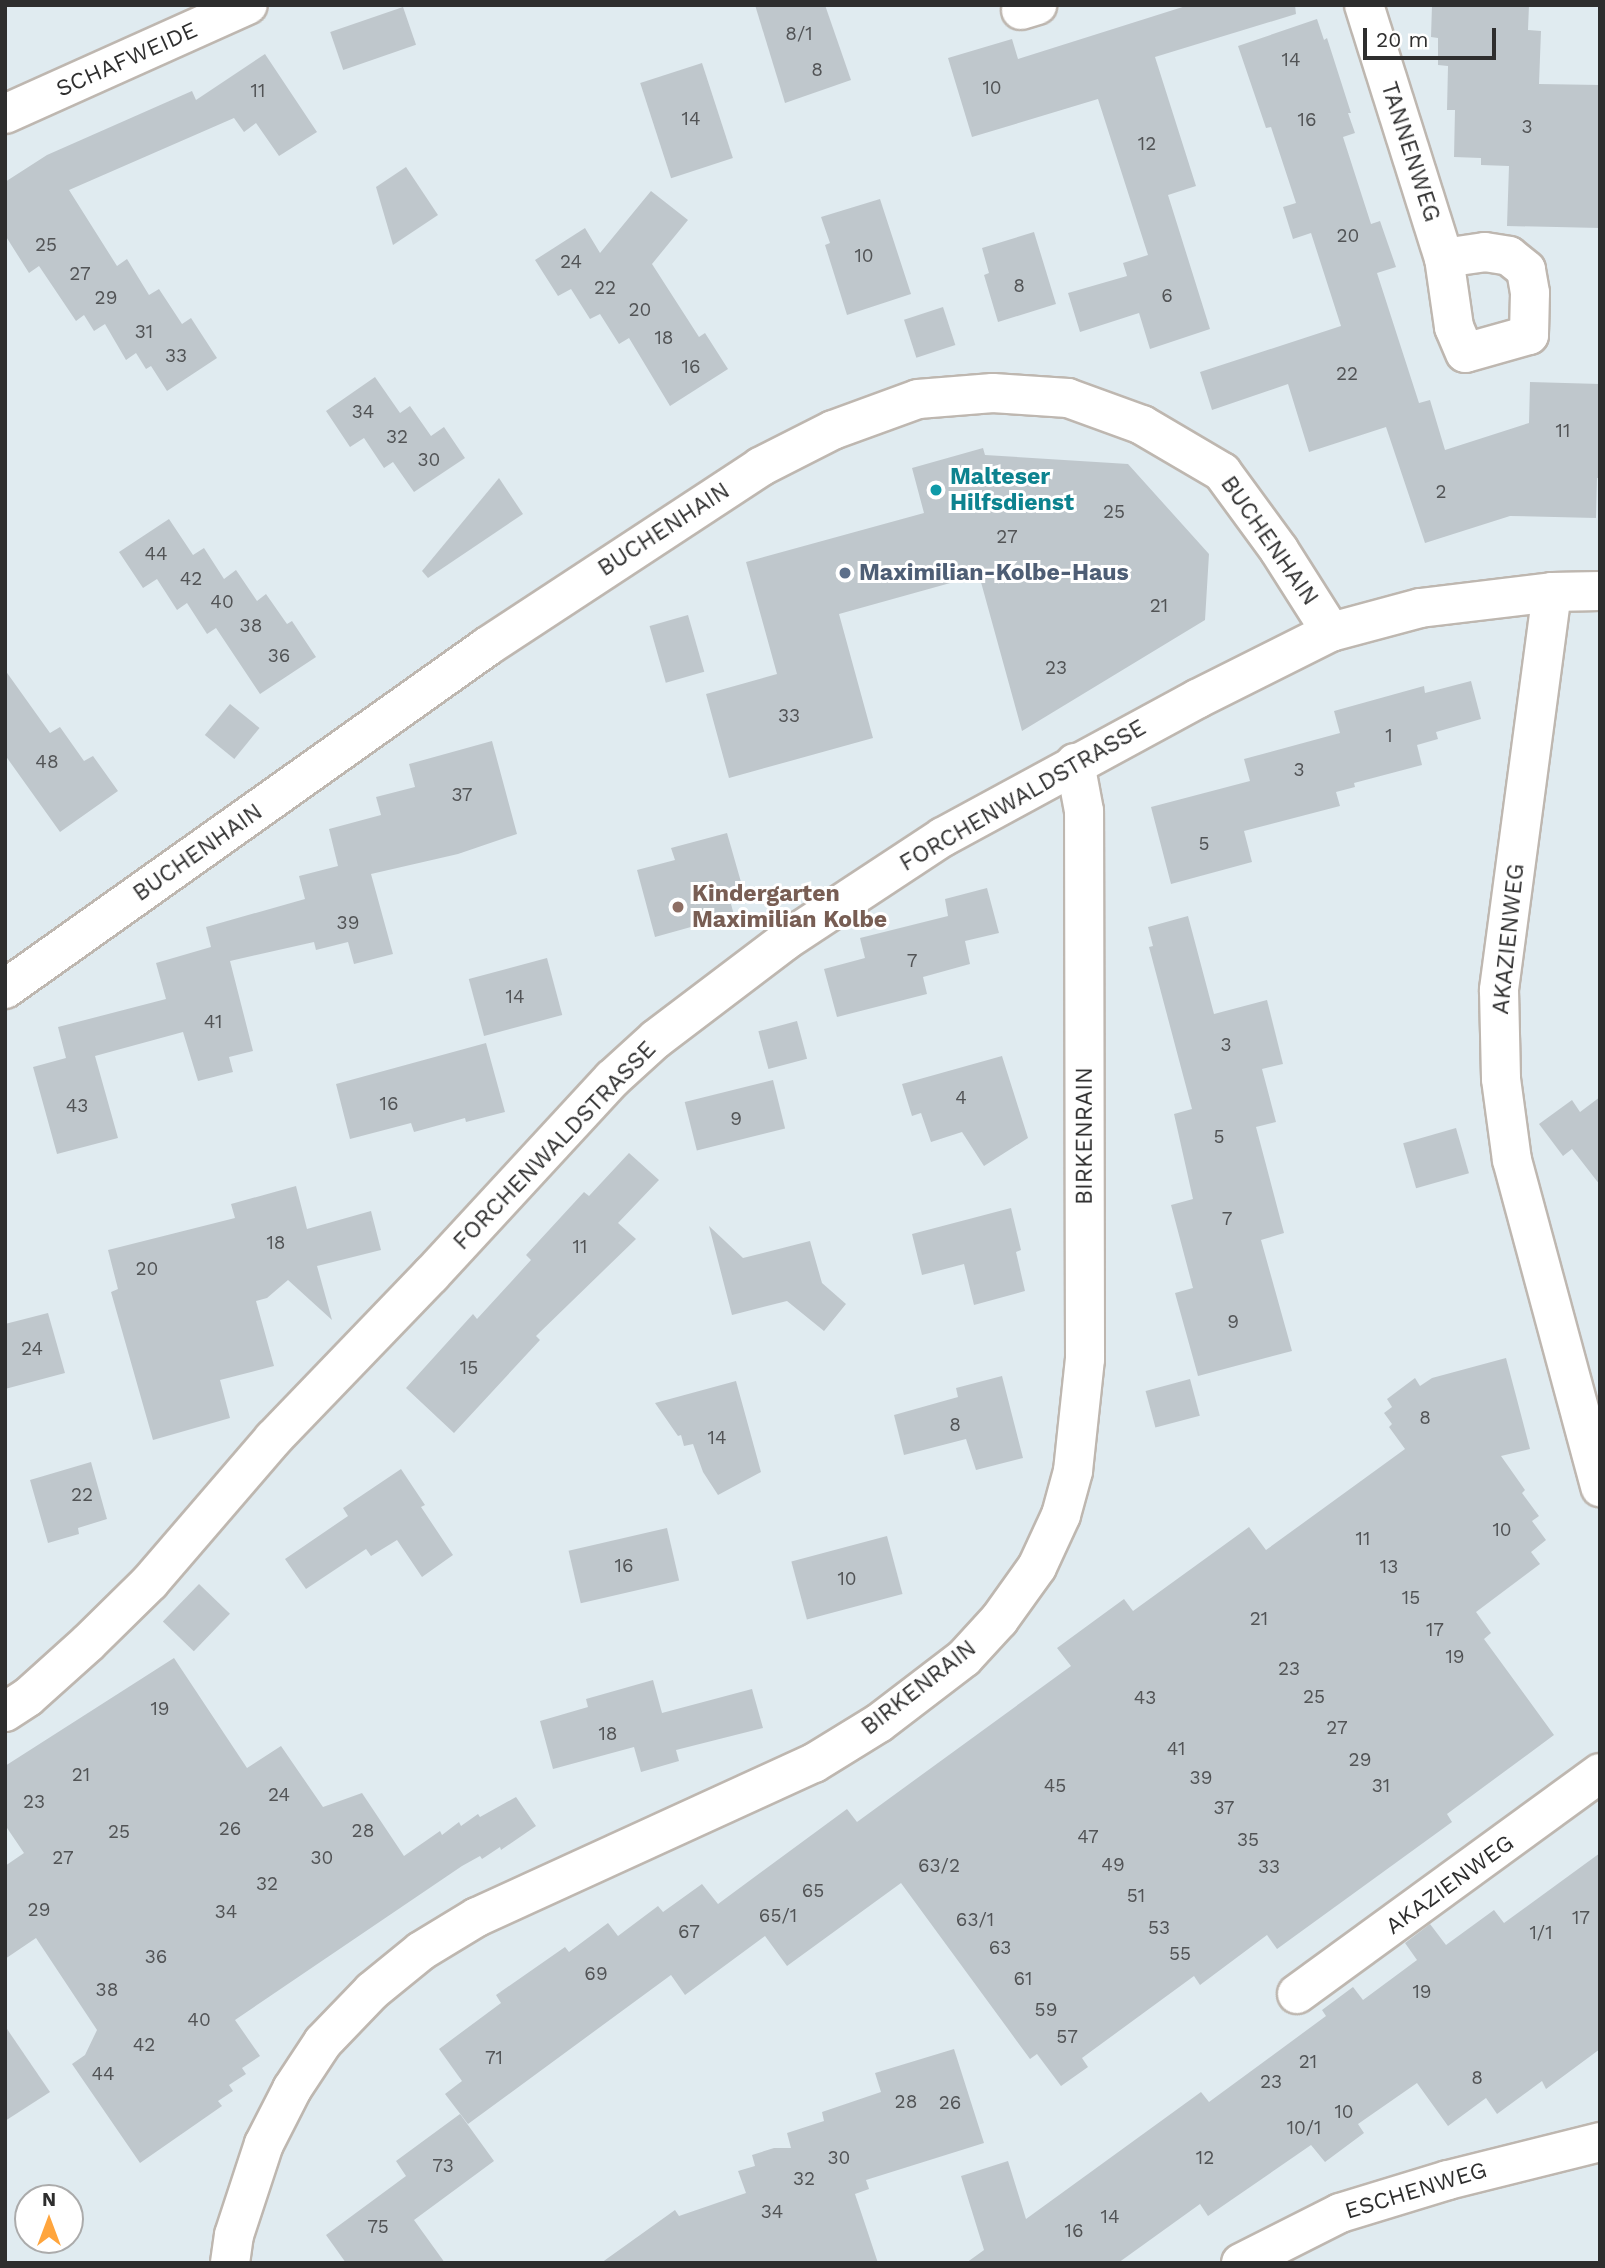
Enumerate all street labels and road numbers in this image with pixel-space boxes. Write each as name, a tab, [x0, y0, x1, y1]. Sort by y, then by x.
street label: SCHAFWEIDE	[52, 17, 202, 103]
street label: TANNENWEG	[1374, 79, 1446, 225]
street label: BUCHENHAIN	[1214, 471, 1324, 611]
street label: BUCHENHAIN	[593, 477, 735, 583]
street label: FORCHENWALDSTRASSE	[895, 714, 1151, 878]
street label: BUCHENHAIN	[128, 798, 268, 908]
street label: AKAZIENWEG	[1487, 862, 1531, 1016]
street label: FORCHENWALDSTRASSE	[448, 1036, 662, 1256]
street label: BIRKENRAIN	[1071, 1067, 1099, 1205]
street label: BIRKENRAIN	[856, 1635, 982, 1741]
street label: AKAZIENWEG	[1381, 1829, 1519, 1941]
street label: ESCHENWEG	[1342, 2156, 1490, 2226]

